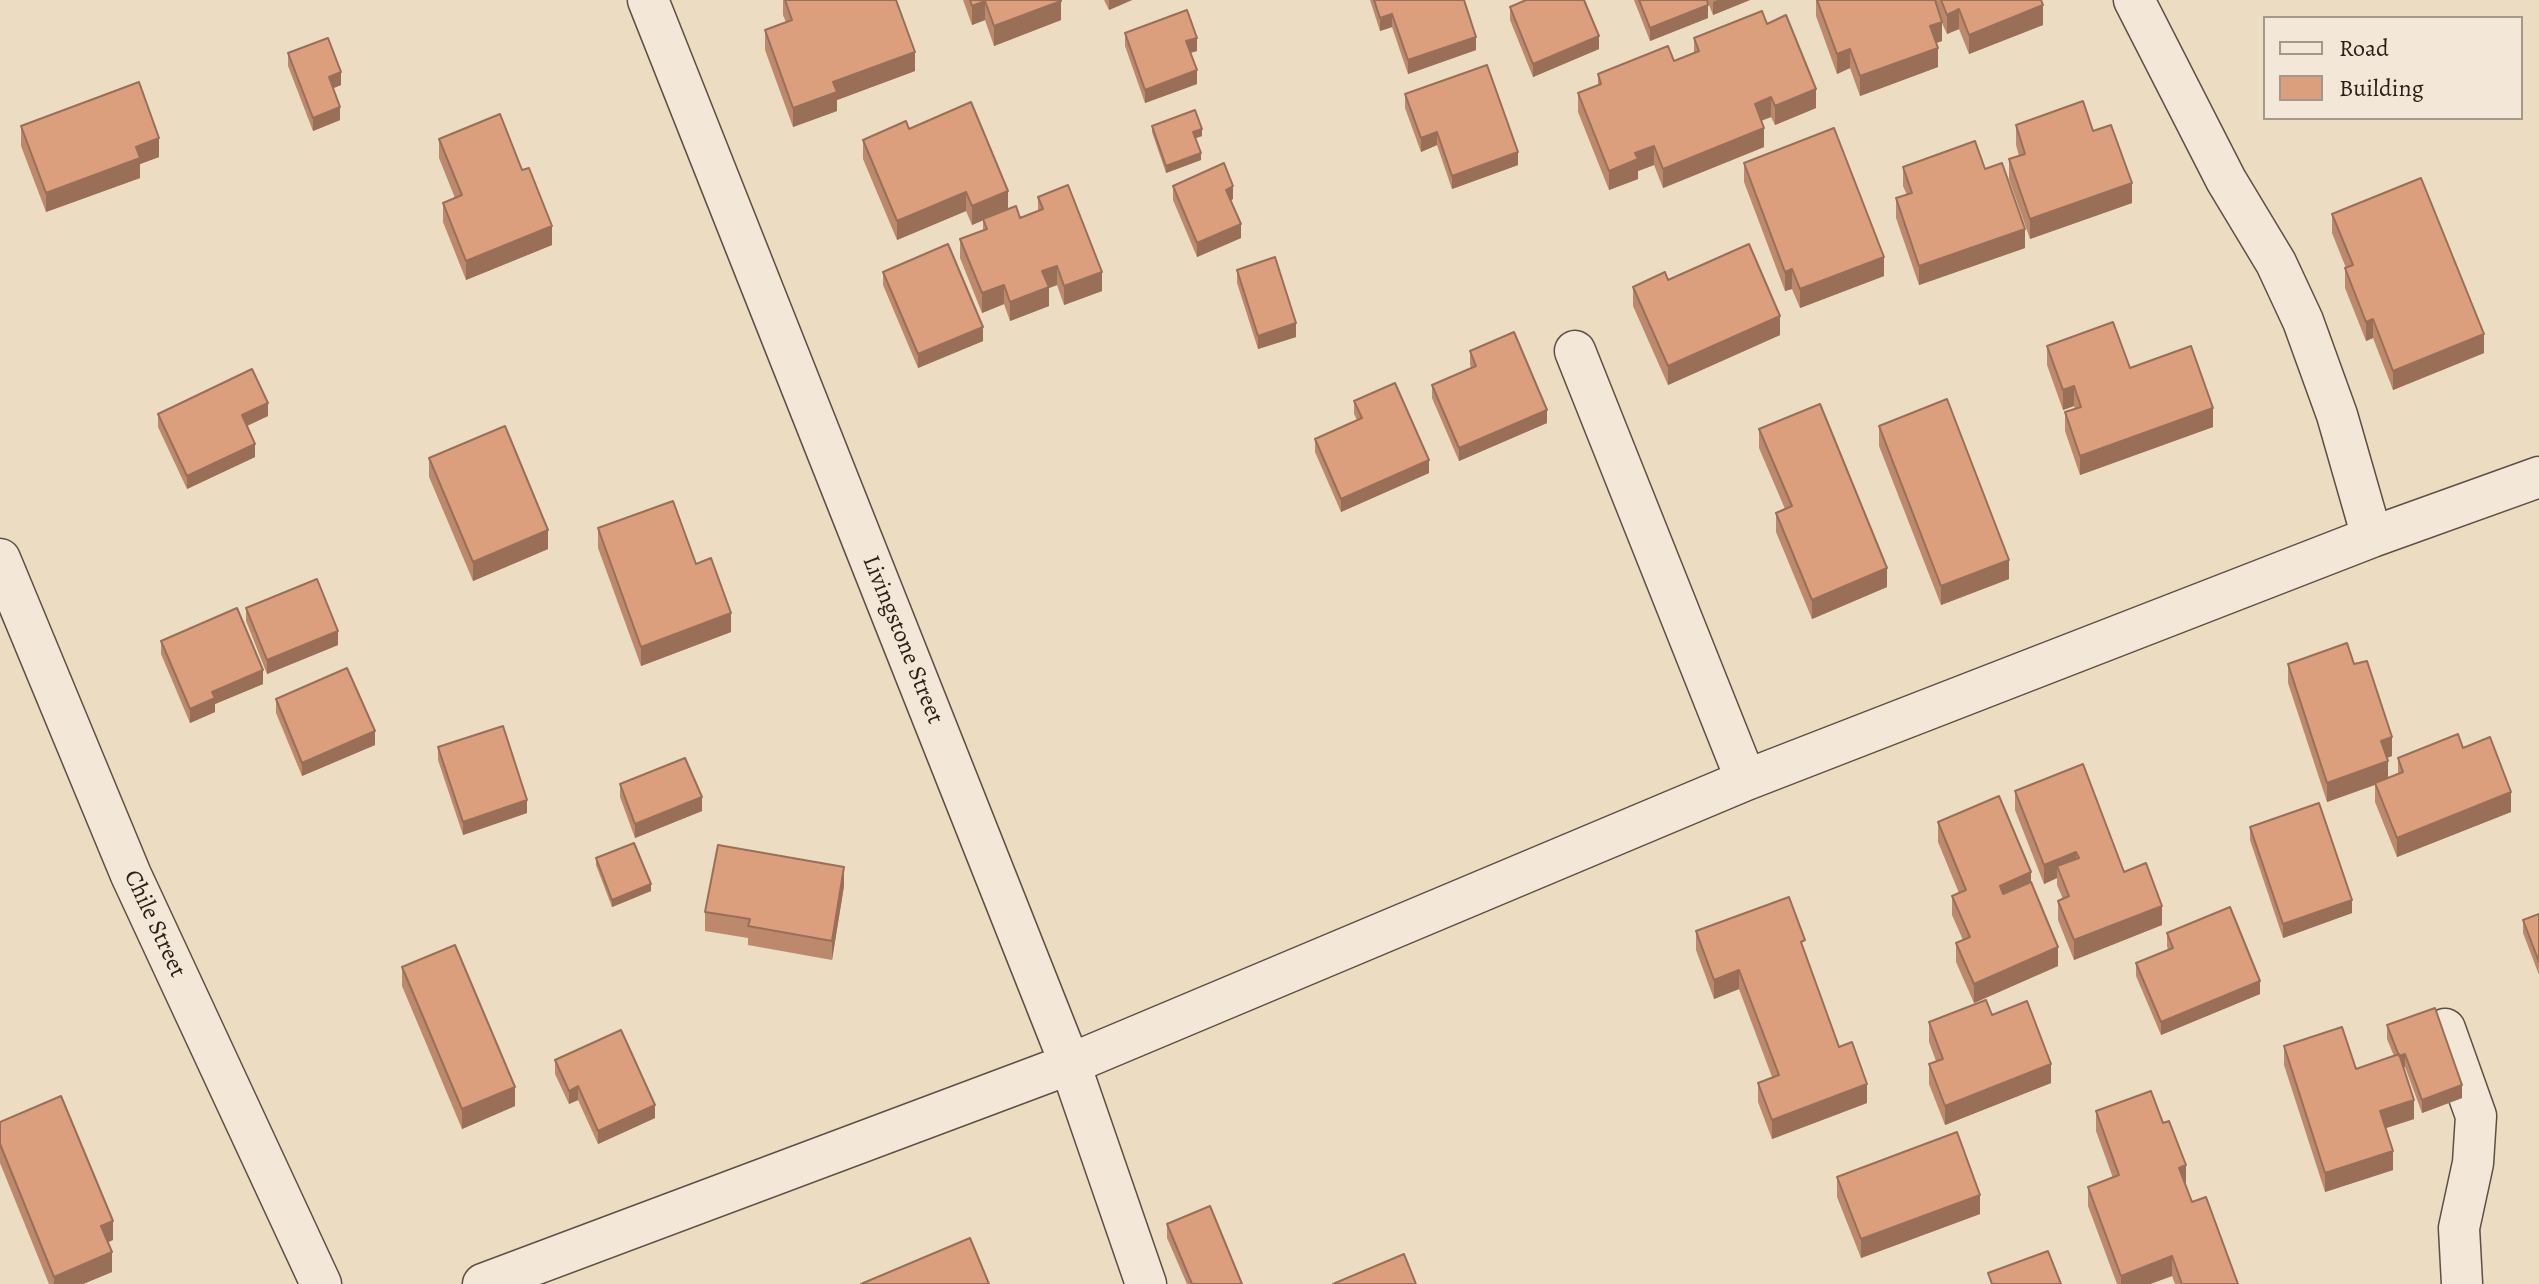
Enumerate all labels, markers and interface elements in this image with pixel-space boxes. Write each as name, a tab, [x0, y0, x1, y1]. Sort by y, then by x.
legend	[2263, 16, 2523, 120]
text: Road	[2339, 32, 2389, 64]
text: Building	[2339, 72, 2424, 104]
street label: Livingstone Street	[855, 552, 949, 728]
street label: Chile Street	[117, 866, 191, 982]

